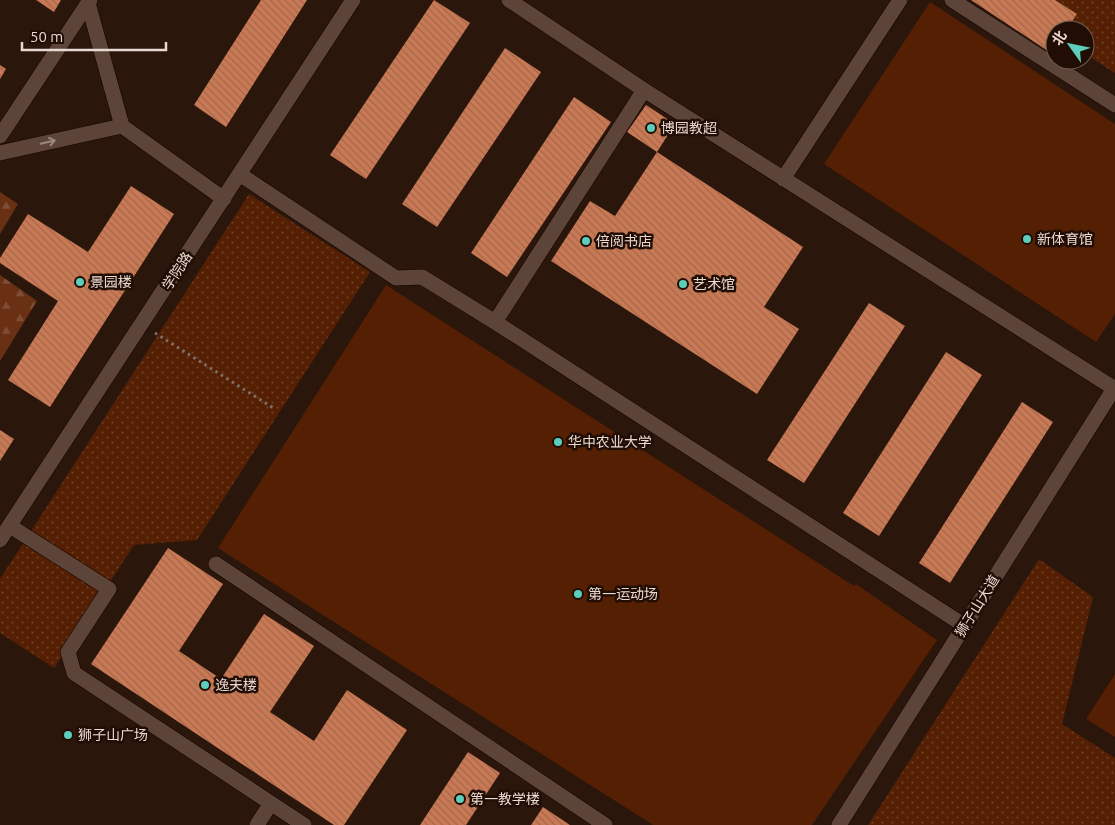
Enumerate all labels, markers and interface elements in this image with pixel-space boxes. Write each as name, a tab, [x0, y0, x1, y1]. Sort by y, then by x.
scale bar	[22, 20, 166, 52]
north arrow	[1045, 20, 1095, 70]
text: 50 m	[30, 28, 63, 45]
text: 北	[1049, 28, 1070, 48]
place label: 博园教超	[661, 120, 717, 136]
marker: 博园教超	[645, 122, 657, 134]
one-way arrow	[39, 137, 55, 146]
place label: 新体育馆	[1037, 231, 1093, 247]
place label: 倍阅书店	[596, 233, 652, 249]
marker: 新体育馆	[1021, 233, 1033, 245]
marker: 倍阅书店	[580, 235, 592, 247]
street label: 学院路	[159, 249, 195, 293]
place label: 景园楼	[90, 274, 132, 290]
marker: 景园楼	[74, 276, 86, 288]
place label: 艺术馆	[693, 276, 735, 292]
marker: 艺术馆	[677, 278, 689, 290]
place label: 华中农业大学	[568, 434, 652, 450]
marker: 华中农业大学	[552, 436, 564, 448]
street label: 狮子山大道	[952, 572, 1002, 640]
place label: 第一运动场	[588, 586, 658, 602]
marker: 第一运动场	[572, 588, 584, 600]
place label: 逸夫楼	[215, 677, 257, 693]
marker: 逸夫楼	[199, 679, 211, 691]
place label: 狮子山广场	[78, 727, 148, 743]
marker: 狮子山广场	[62, 729, 74, 741]
place label: 第一教学楼	[470, 791, 540, 807]
marker: 第一教学楼	[454, 793, 466, 805]

